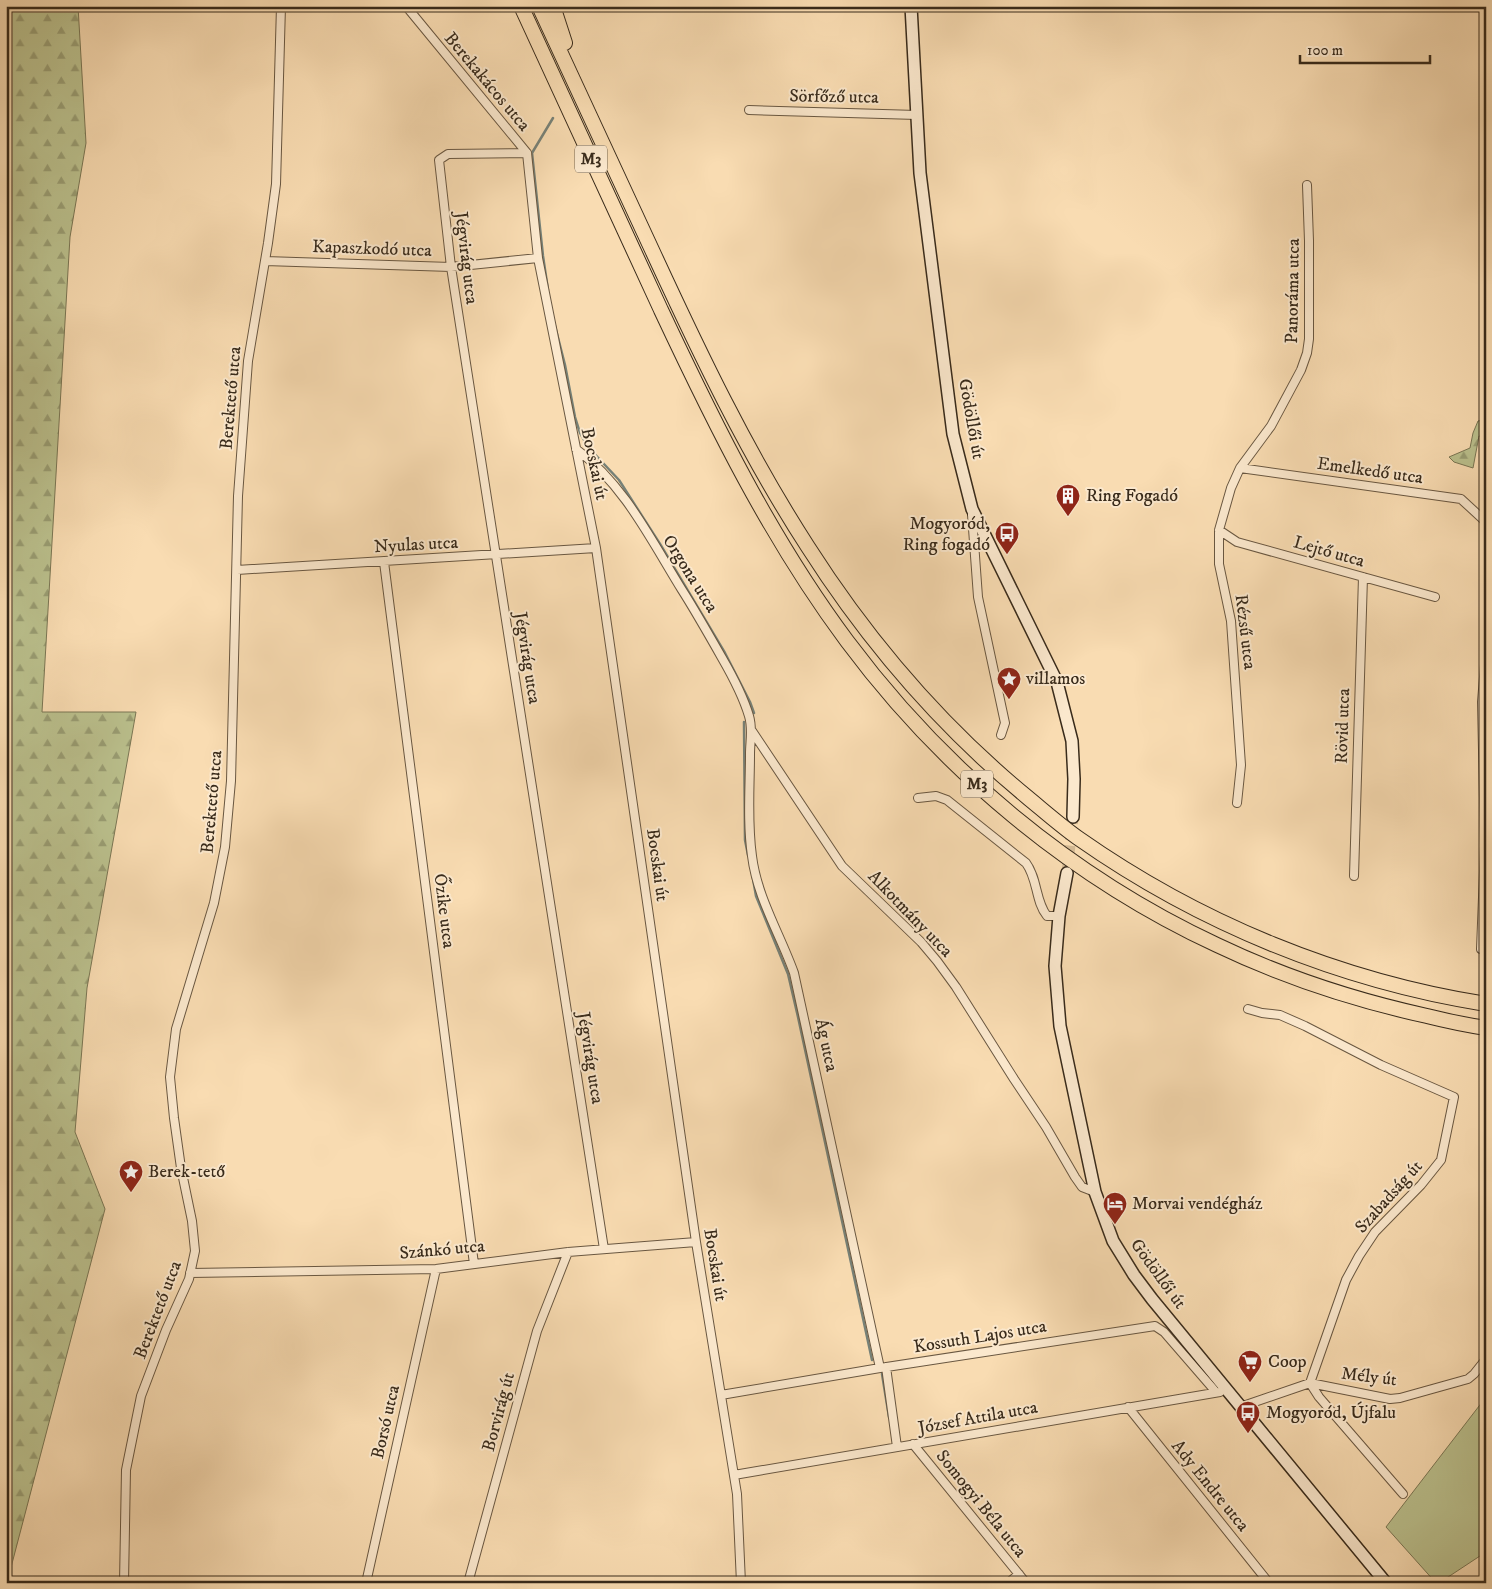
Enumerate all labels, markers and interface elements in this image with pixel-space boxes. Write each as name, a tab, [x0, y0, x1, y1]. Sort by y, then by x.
street label: Berekakácos utca	[439, 28, 535, 136]
scale bar	[1300, 32, 1430, 64]
text: 100 m	[1307, 41, 1343, 60]
street label: Sörfőző utca	[789, 85, 879, 109]
road number: M3	[575, 146, 607, 172]
street label: Jégvirág utca	[449, 209, 483, 306]
street label: Kapaszkodó utca	[312, 236, 433, 262]
street label: Panoráma utca	[1281, 238, 1305, 344]
street label: Berektető utca	[216, 345, 246, 450]
street label: Gödöllői út	[953, 377, 989, 461]
street label: Bocskai út	[576, 426, 612, 502]
street label: Emelkedő utca	[1316, 453, 1425, 489]
building icon: Ring Fogadó	[1055, 483, 1081, 517]
place label: Ring Fogadó	[1086, 485, 1178, 507]
place label: Mogyoród, Ring fogadó	[903, 513, 990, 556]
bus stop icon: Mogyoród, Ring fogadó	[994, 521, 1020, 555]
street label: Orgona utca	[657, 531, 723, 617]
street label: Lejtő utca	[1291, 531, 1367, 573]
street label: Nyulas utca	[373, 532, 459, 558]
street label: Rézsű utca	[1229, 593, 1261, 671]
street label: Jégvirág utca	[509, 608, 545, 706]
place icon: villamos	[996, 666, 1022, 700]
place label: villamos	[1025, 668, 1085, 690]
street label: Rövid utca	[1331, 687, 1355, 764]
street label: Berektető utca	[197, 749, 227, 854]
road number: M3	[961, 771, 993, 798]
street label: Bocskai út	[641, 827, 673, 903]
street label: Alkotmány utca	[863, 866, 957, 962]
street label: Őzike utca	[429, 872, 461, 950]
street label: Jégvirág utca	[572, 1008, 608, 1106]
street label: Ág utca	[810, 1016, 843, 1074]
street label: Szabadság út	[1351, 1156, 1428, 1238]
place icon: Berek-tető	[118, 1159, 144, 1193]
place label: Berek-tető	[148, 1161, 225, 1183]
hotel icon: Morvai vendégház	[1102, 1191, 1128, 1225]
place label: Morvai vendégház	[1132, 1193, 1263, 1215]
street label: Bocskai út	[698, 1227, 732, 1303]
street label: Szánkó utca	[398, 1235, 486, 1265]
street label: Gödöllői út	[1125, 1235, 1191, 1314]
street label: Berektető utca	[129, 1258, 187, 1362]
street label: Kossuth Lajos utca	[912, 1316, 1048, 1358]
supermarket icon: Coop	[1237, 1349, 1263, 1383]
place label: Coop	[1268, 1351, 1307, 1373]
street label: Mély út	[1340, 1363, 1398, 1391]
street label: Borvirág út	[478, 1370, 520, 1454]
street label: Borsó utca	[367, 1383, 405, 1461]
street label: József Attila utca	[915, 1397, 1040, 1440]
bus stop icon: Mogyoród, Újfalu	[1235, 1400, 1261, 1434]
place label: Mogyoród, Újfalu	[1266, 1401, 1396, 1424]
street label: Ady Endre utca	[1166, 1436, 1254, 1537]
street label: Somogyi Béla utca	[931, 1446, 1031, 1562]

